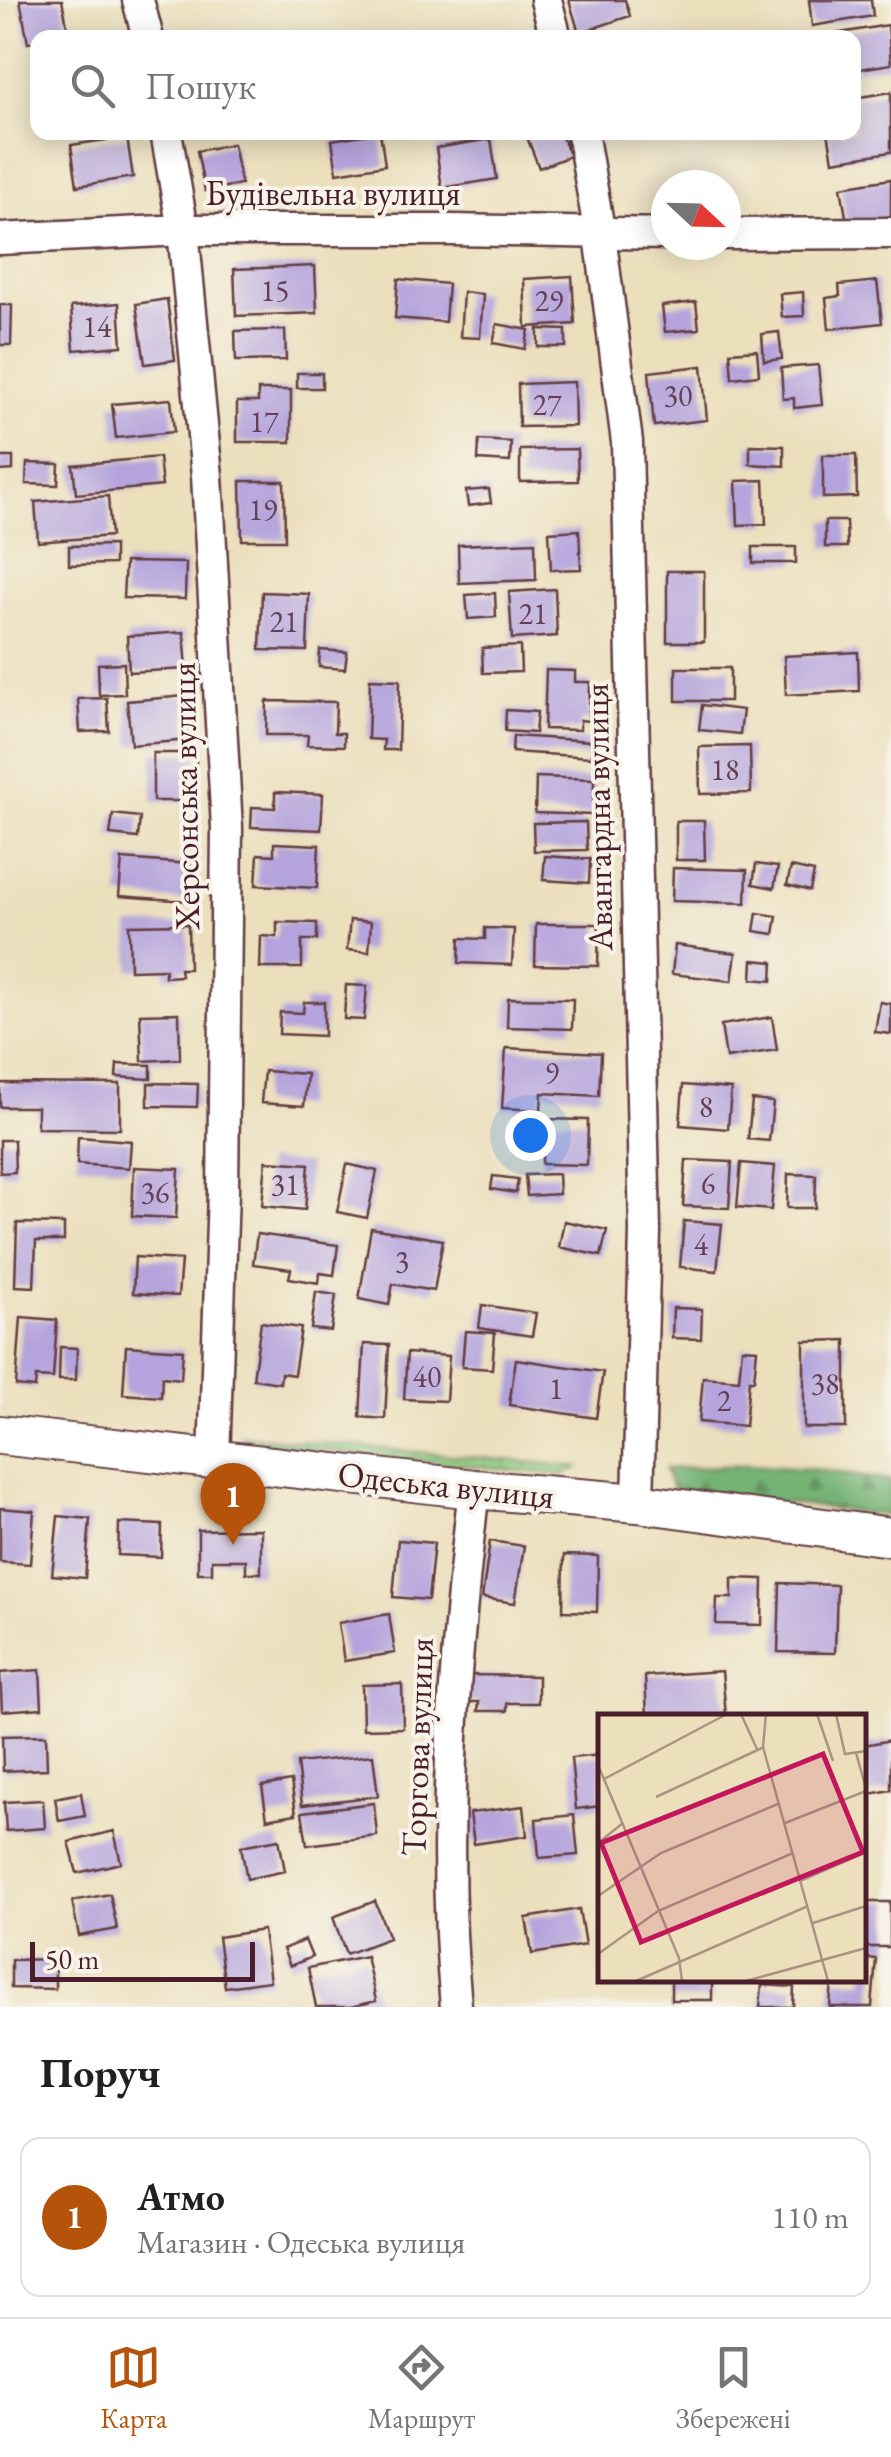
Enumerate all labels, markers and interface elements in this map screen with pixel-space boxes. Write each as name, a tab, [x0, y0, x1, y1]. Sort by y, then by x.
search box	[30, 30, 861, 140]
icon: search	[65, 58, 120, 113]
text: Пошук	[145, 61, 256, 110]
street label: Будівельна вулиця	[205, 170, 461, 216]
north arrow	[651, 170, 741, 260]
house number: 15	[261, 271, 289, 310]
house number: 29	[535, 281, 563, 320]
house number: 14	[83, 307, 112, 346]
house number: 30	[664, 376, 692, 415]
house number: 27	[533, 385, 562, 424]
house number: 17	[250, 402, 279, 441]
house number: 19	[249, 490, 277, 529]
house number: 21	[519, 594, 547, 633]
house number: 21	[270, 602, 298, 641]
street label: Херсонська вулиця	[160, 662, 210, 931]
street label: Авангардна вулиця	[573, 683, 623, 952]
house number: 18	[711, 750, 739, 789]
house number: 9	[545, 1053, 559, 1092]
house number: 8	[699, 1087, 713, 1126]
your location	[505, 1110, 556, 1161]
house number: 6	[701, 1164, 715, 1203]
house number: 31	[271, 1165, 299, 1204]
house number: 36	[141, 1173, 169, 1212]
house number: 4	[694, 1225, 709, 1264]
house number: 3	[395, 1242, 409, 1281]
house number: 40	[413, 1357, 441, 1396]
house number: 38	[811, 1364, 839, 1403]
house number: 1	[549, 1369, 563, 1408]
house number: 2	[717, 1381, 732, 1420]
street label: Одеська вулиця	[336, 1451, 556, 1519]
pin: 1	[200, 1462, 266, 1545]
street label: Торгова вулиця	[390, 1637, 444, 1857]
inset map	[598, 1714, 866, 1982]
scale bar	[30, 1937, 255, 1982]
text: 50 m	[45, 1941, 99, 1977]
text: Поруч	[40, 2045, 161, 2100]
text: Атмо	[137, 2172, 225, 2221]
text: 1	[66, 2196, 83, 2238]
text: 110 m	[772, 2196, 849, 2238]
text: Магазин · Одеська вулиця	[137, 2221, 465, 2263]
tab: Карта	[100, 2340, 167, 2436]
tab: Маршрут	[368, 2340, 475, 2436]
tab: Збережені	[676, 2340, 791, 2436]

